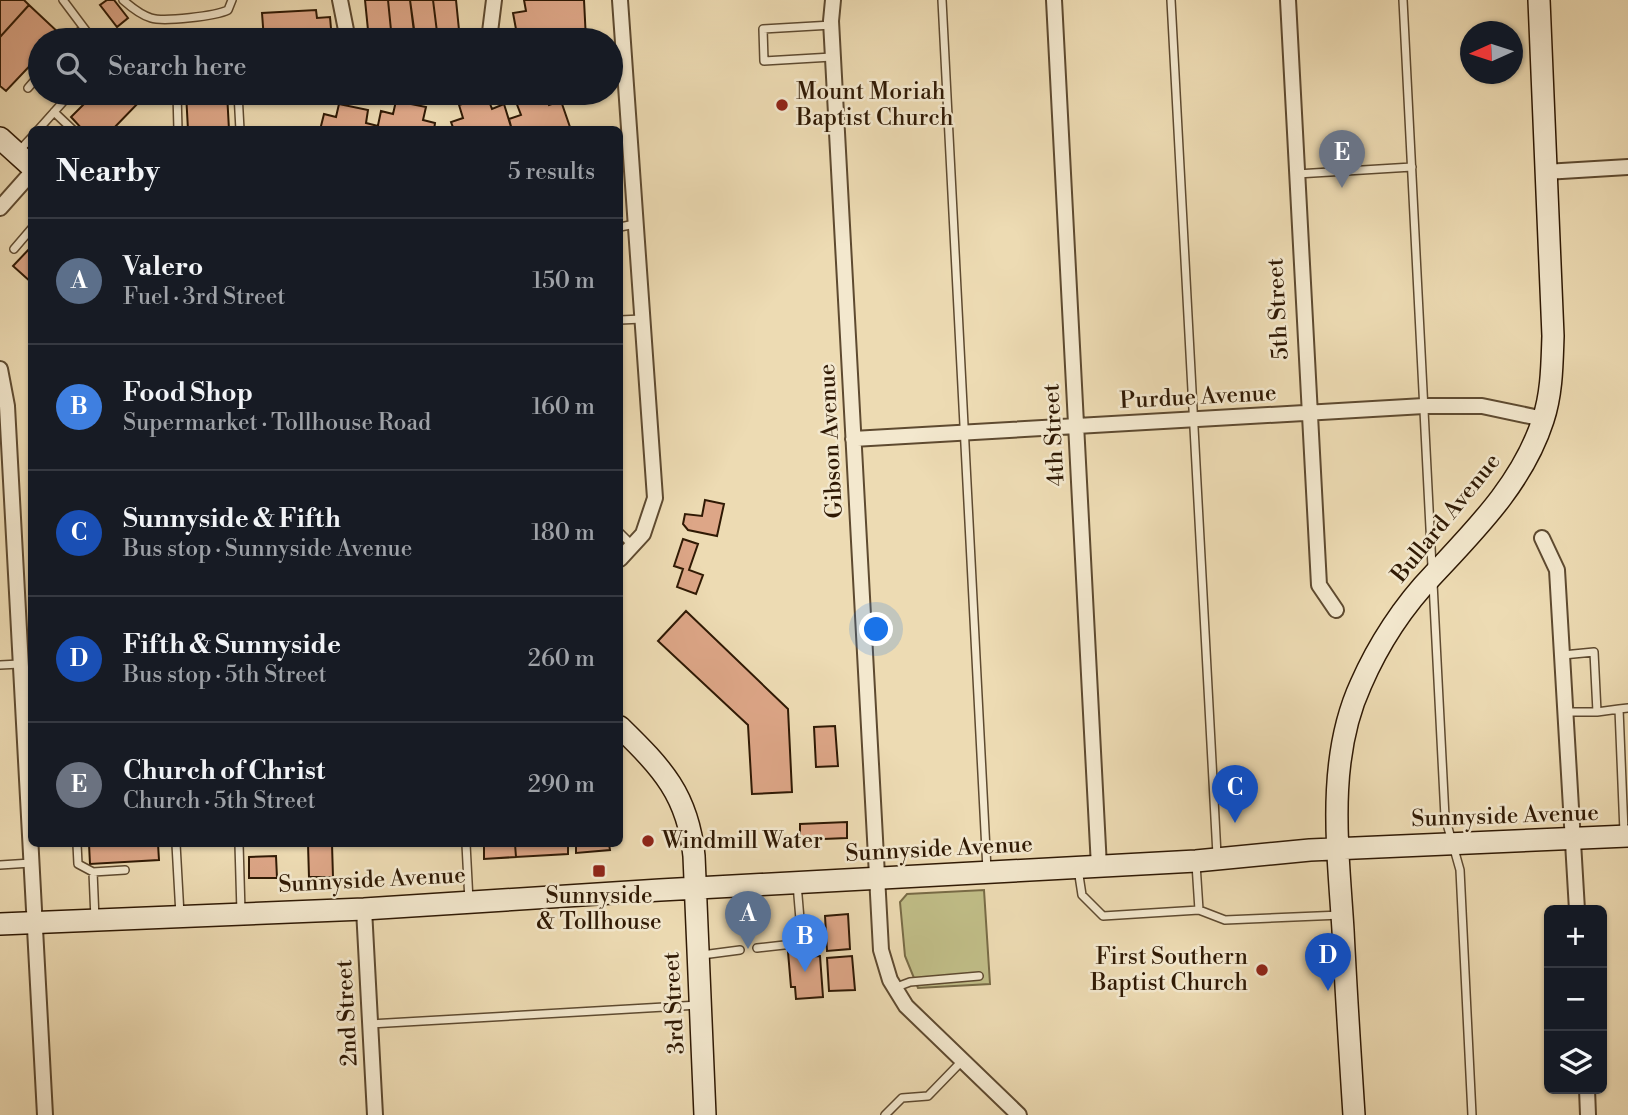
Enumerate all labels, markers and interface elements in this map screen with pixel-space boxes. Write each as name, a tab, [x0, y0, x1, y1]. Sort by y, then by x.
north arrow	[1460, 21, 1523, 84]
search box	[28, 28, 623, 105]
icon: search	[52, 48, 90, 86]
text: Search here	[108, 51, 247, 83]
place label: Mount Moriah Baptist Church	[795, 78, 954, 132]
marker: Mount Moriah Baptist Church	[774, 97, 790, 113]
pin: E	[1319, 130, 1365, 188]
text: Nearby	[56, 153, 160, 191]
text: 5 results	[508, 158, 595, 186]
text: Valero	[123, 251, 203, 283]
street label: 5th Street	[1261, 257, 1295, 361]
text: A	[71, 267, 87, 295]
text: 150 m	[532, 267, 595, 295]
text: Fuel · 3rd Street	[123, 283, 286, 311]
street label: Gibson Avenue	[813, 363, 849, 519]
text: Food Shop	[123, 377, 253, 409]
street label: Purdue Avenue	[1119, 379, 1277, 415]
street label: 4th Street	[1037, 383, 1071, 487]
text: B	[70, 393, 88, 421]
text: 160 m	[532, 393, 595, 421]
text: Supermarket · Tollhouse Road	[123, 409, 431, 437]
street label: Bullard Avenue	[1385, 448, 1507, 589]
text: Sunnyside & Fifth	[123, 503, 341, 535]
text: C	[71, 519, 87, 547]
text: 180 m	[531, 519, 595, 547]
text: Bus stop · Sunnyside Avenue	[123, 535, 412, 563]
your location	[859, 612, 893, 646]
text: Fifth & Sunnyside	[123, 629, 341, 661]
text: D	[70, 645, 88, 673]
text: 260 m	[528, 645, 595, 673]
text: Bus stop · 5th Street	[123, 661, 327, 689]
text: Church of Christ	[123, 755, 325, 787]
pin: C	[1212, 765, 1258, 823]
text: E	[71, 771, 87, 799]
text: 290 m	[528, 771, 595, 799]
text: Church · 5th Street	[123, 787, 316, 815]
street label: Sunnyside Avenue	[1411, 799, 1599, 833]
place label: Windmill Water	[661, 827, 823, 855]
street label: Sunnyside Avenue	[845, 830, 1033, 868]
marker: Windmill Water	[640, 833, 656, 849]
street label: Sunnyside Avenue	[278, 861, 466, 899]
marker: Sunnyside & Tollhouse	[591, 863, 607, 879]
place label: Sunnyside & Tollhouse	[536, 882, 662, 936]
pin: A	[725, 891, 771, 949]
map controls	[1544, 905, 1607, 1094]
button: +	[1544, 905, 1607, 968]
pin: B	[782, 914, 828, 972]
pin: D	[1305, 933, 1351, 991]
place label: First Southern Baptist Church	[1090, 943, 1248, 997]
street label: 3rd Street	[657, 951, 691, 1055]
street label: 2nd Street	[330, 959, 364, 1067]
marker: First Southern Baptist Church	[1254, 962, 1270, 978]
button: −	[1544, 968, 1607, 1031]
button: layers	[1544, 1031, 1607, 1094]

